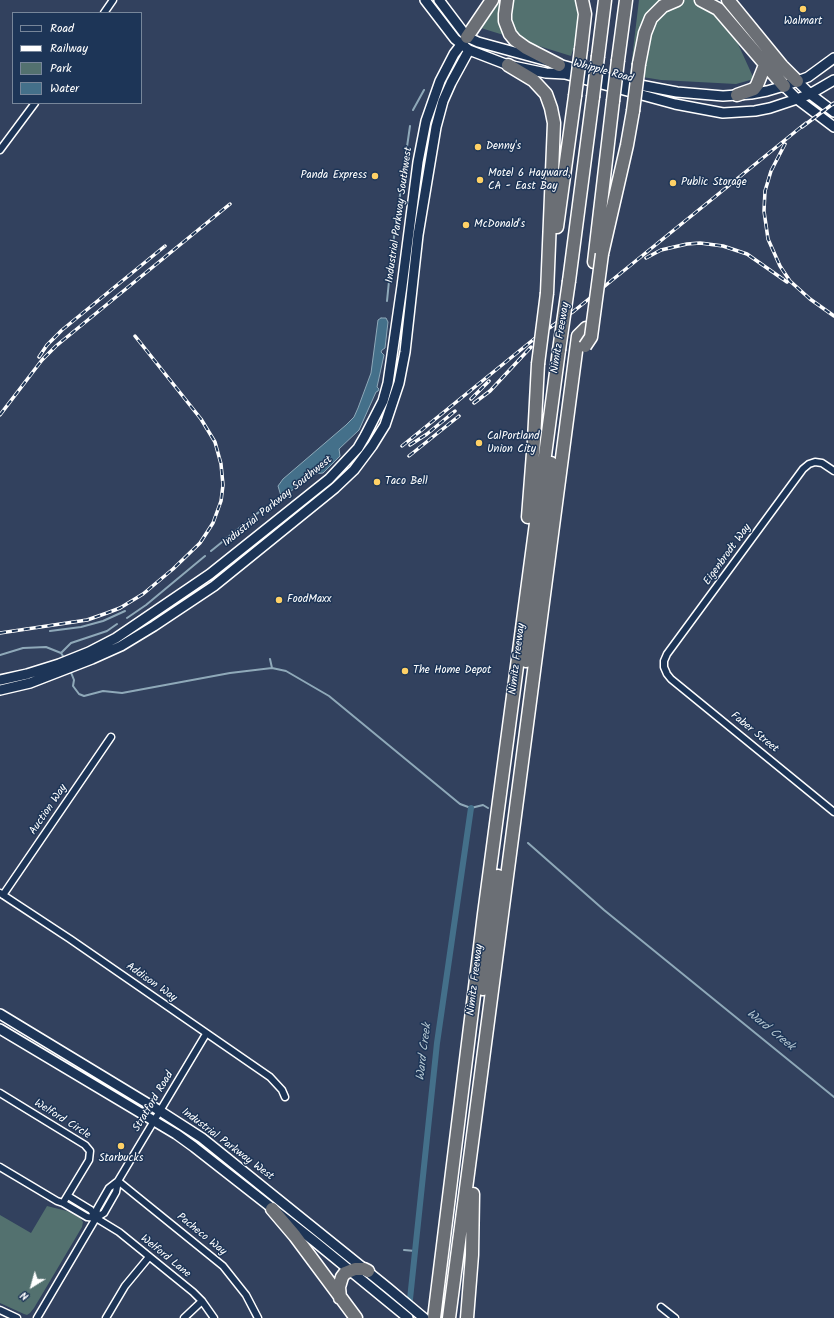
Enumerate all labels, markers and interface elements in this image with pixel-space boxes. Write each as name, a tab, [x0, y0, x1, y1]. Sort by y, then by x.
marker: Walmart	[798, 4, 808, 14]
legend	[12, 12, 142, 104]
place label: Walmart	[784, 15, 822, 29]
text: Road	[50, 19, 74, 38]
text: Railway	[50, 39, 88, 58]
street label: Whipple Road	[571, 58, 635, 86]
text: Park	[50, 59, 72, 78]
text: Water	[50, 79, 79, 98]
place label: Denny's	[486, 140, 521, 154]
marker: Denny's	[473, 142, 483, 152]
street label: Industrial Parkway Southwest	[384, 146, 416, 284]
place label: Motel 6 Hayward, CA - East Bay	[488, 167, 570, 193]
place label: Panda Express	[301, 169, 367, 183]
marker: Panda Express	[370, 171, 380, 181]
marker: Motel 6 Hayward, CA - East Bay	[475, 175, 485, 185]
place label: Public Storage	[681, 176, 747, 190]
marker: Public Storage	[668, 178, 678, 188]
place label: McDonald's	[474, 218, 525, 232]
marker: McDonald's	[461, 220, 471, 230]
street label: Nimitz Freeway	[549, 301, 573, 375]
place label: CalPortland Union City	[487, 430, 540, 456]
marker: CalPortland Union City	[474, 438, 484, 448]
street label: Industrial Parkway Southwest	[221, 454, 335, 550]
place label: Taco Bell	[385, 475, 428, 489]
marker: Taco Bell	[372, 477, 382, 487]
street label: Eigenbrodt Way	[701, 522, 755, 588]
place label: FoodMaxx	[287, 593, 331, 607]
marker: FoodMaxx	[274, 595, 284, 605]
street label: Nimitz Freeway	[507, 622, 529, 696]
place label: The Home Depot	[413, 664, 491, 678]
marker: The Home Depot	[400, 666, 410, 676]
street label: Faber Street	[727, 710, 781, 756]
street label: Auction Way	[27, 782, 71, 838]
street label: Nimitz Freeway	[465, 943, 487, 1017]
street label: Addison Way	[123, 961, 179, 1005]
water label: Ward Creek	[743, 1007, 797, 1055]
water label: Ward Creek	[414, 1023, 436, 1081]
street label: Stratford Road	[131, 1070, 177, 1134]
street label: Welford Circle	[31, 1097, 93, 1143]
street label: Industrial Parkway West	[178, 1106, 276, 1184]
marker: Starbucks	[116, 1141, 126, 1151]
place label: Starbucks	[99, 1152, 143, 1166]
street label: Pacheco Way	[174, 1211, 228, 1259]
street label: Welford Lane	[137, 1233, 193, 1281]
north arrow	[12, 1266, 52, 1306]
text: N	[17, 1286, 33, 1305]

